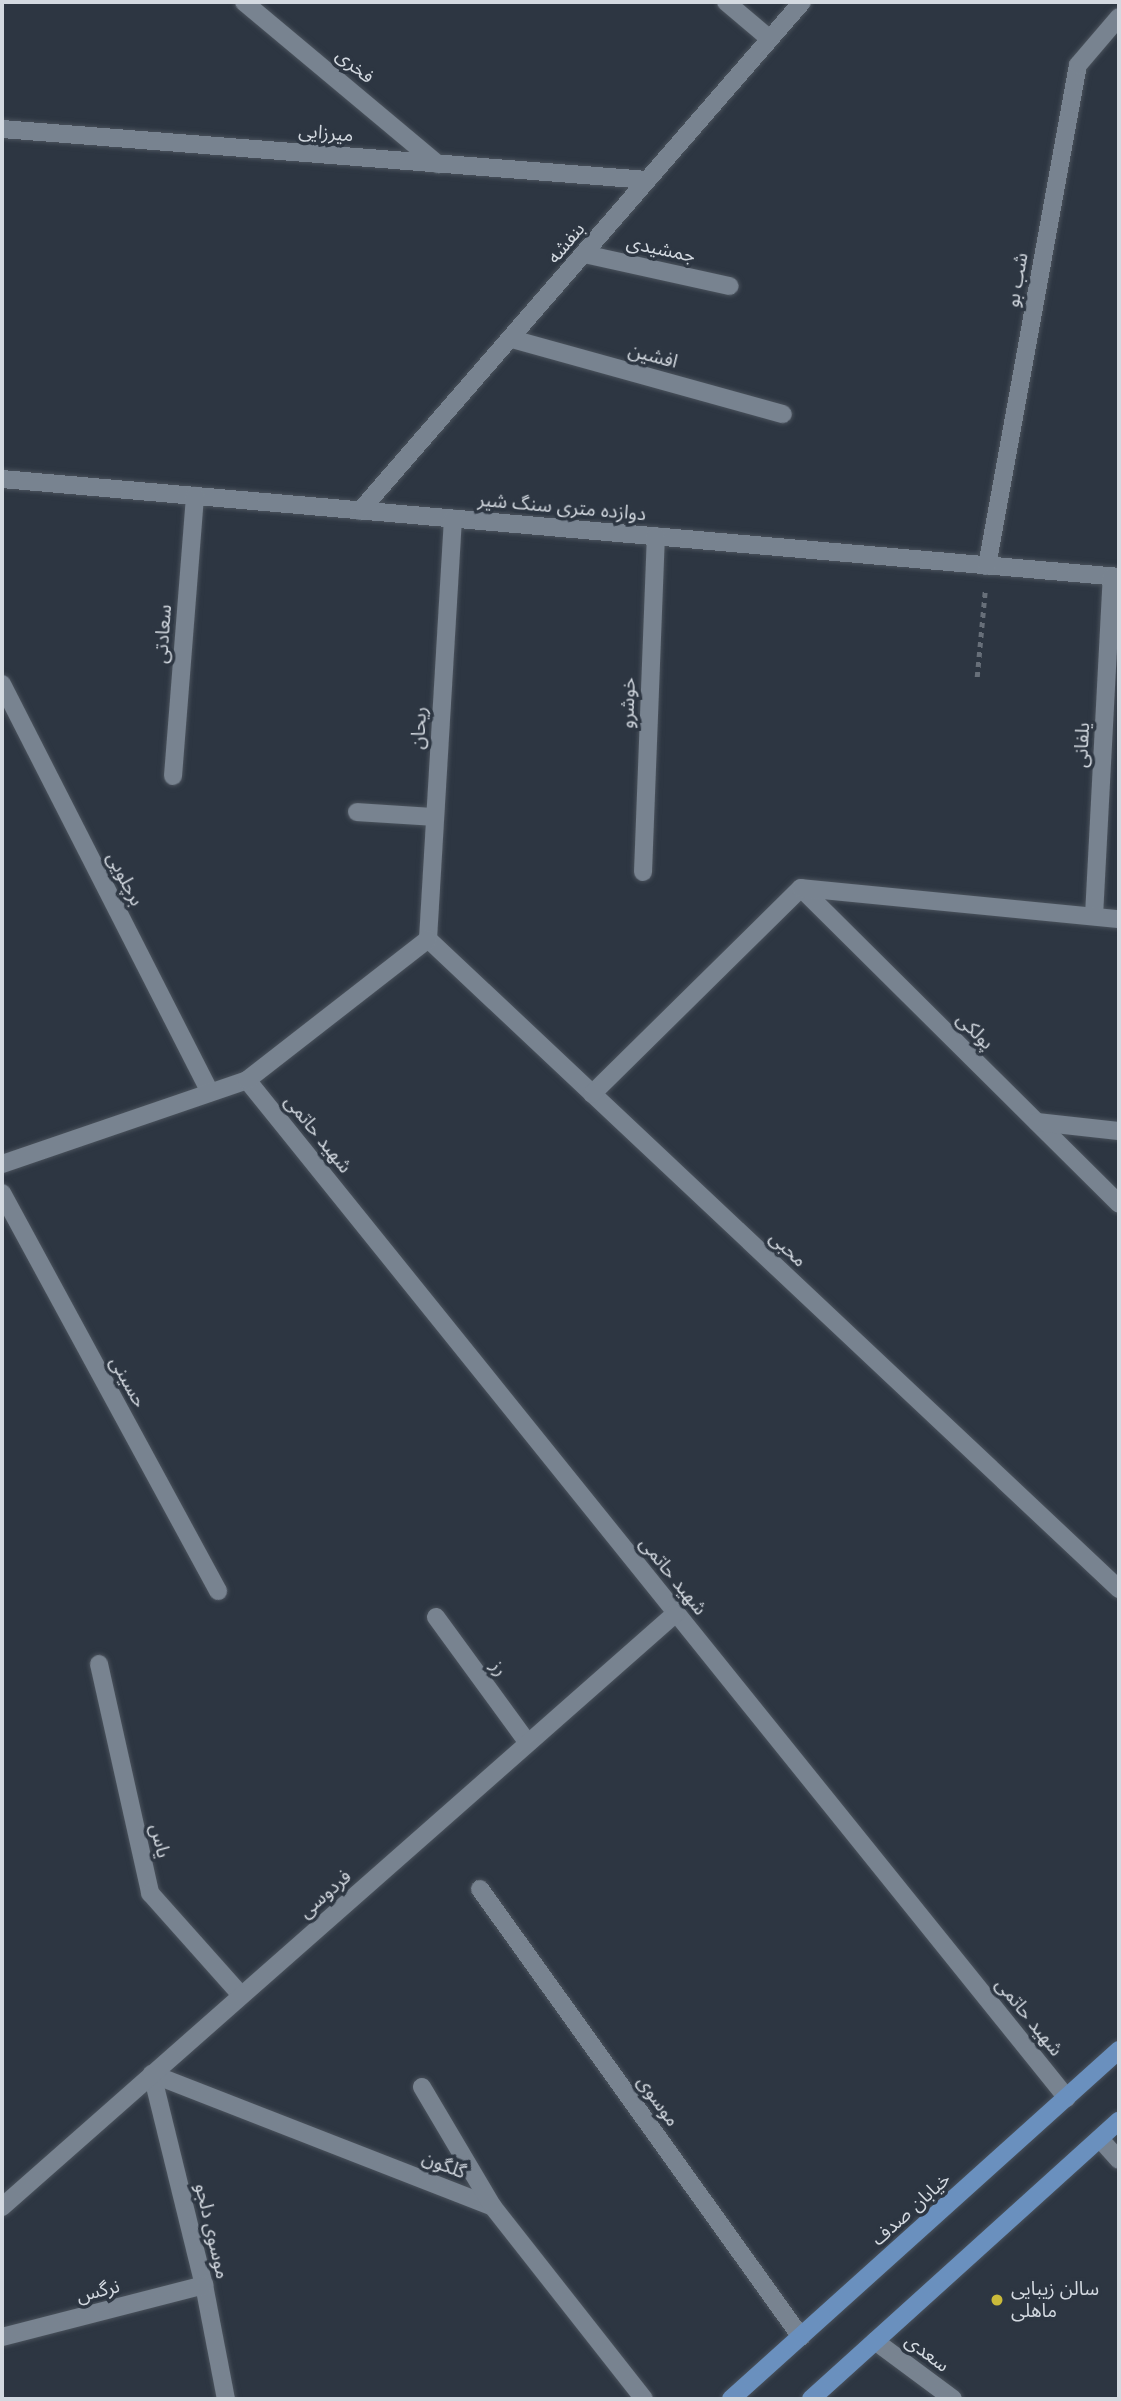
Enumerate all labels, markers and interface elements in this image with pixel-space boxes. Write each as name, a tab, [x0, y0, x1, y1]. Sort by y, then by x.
street label: فخری	[331, 44, 379, 88]
street label: میرزایی	[297, 119, 355, 147]
street label: بنفشه	[542, 218, 590, 268]
street label: جمشیدی	[624, 231, 698, 267]
street label: شب بو	[1001, 251, 1033, 309]
street label: افشین	[626, 339, 680, 373]
street label: دوازده متری سنگ شیر	[477, 488, 647, 526]
street label: سعادتی	[150, 604, 176, 664]
street label: خوشرو	[616, 677, 640, 729]
street label: ریحان	[406, 706, 432, 750]
street label: یلفانی	[1069, 722, 1095, 768]
street label: برچلویی	[102, 848, 148, 910]
street label: پولکی	[952, 1008, 998, 1054]
street label: شهید حاتمی	[280, 1090, 356, 1178]
street label: محبی	[765, 1226, 811, 1272]
street label: حسینی	[105, 1352, 151, 1412]
street label: شهید حاتمی	[635, 1532, 711, 1620]
street label: رز	[486, 1656, 512, 1680]
street label: یاس	[145, 1822, 175, 1860]
street label: فردوسی	[294, 1865, 356, 1923]
street label: شهید حاتمی	[991, 1973, 1067, 2061]
street label: موسوی	[632, 2071, 684, 2131]
street label: گلگون	[419, 2146, 469, 2184]
street label: خیابان صدف	[867, 2168, 955, 2250]
street label: موسوی دلجو	[190, 2181, 234, 2281]
street label: نرگس	[74, 2275, 122, 2307]
place label: سالن زیبایی ماهلی	[1011, 2278, 1099, 2322]
marker: سالن زیبایی ماهلی	[989, 2292, 1005, 2308]
street label: سعدی	[900, 2329, 954, 2377]

